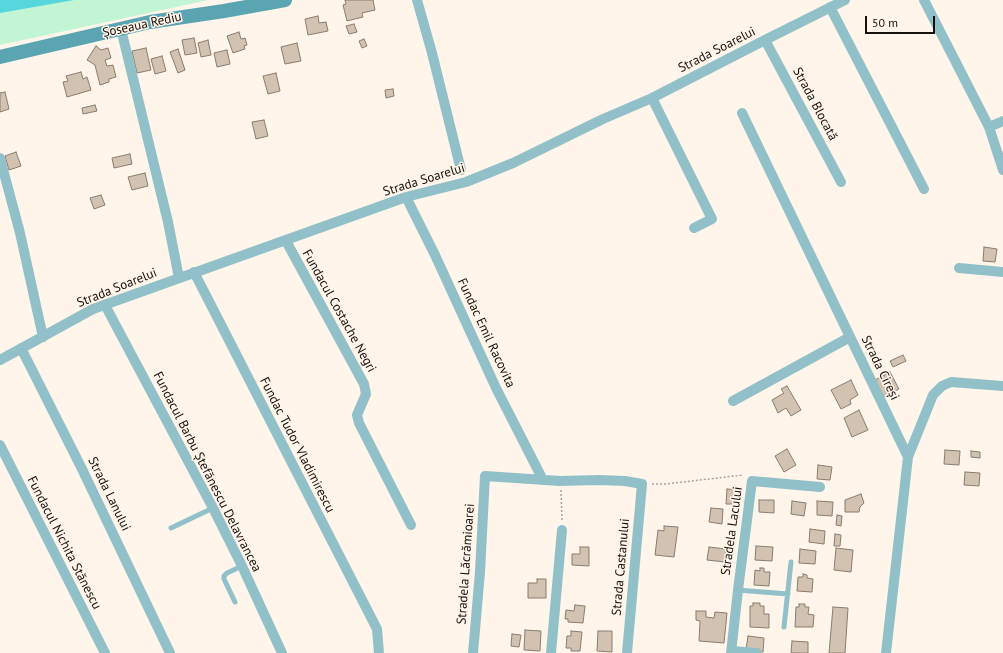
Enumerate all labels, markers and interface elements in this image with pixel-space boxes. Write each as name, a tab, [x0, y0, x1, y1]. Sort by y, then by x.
scale bar	[867, 8, 937, 34]
street label: Șoseaua Rediu	[101, 9, 183, 41]
text: 50 m	[872, 15, 898, 30]
street label: Strada Soarelui	[676, 24, 758, 76]
street label: Strada Blocată	[789, 65, 841, 143]
street label: Strada Soarelui	[381, 160, 467, 200]
street label: Fundacul Costache Negri	[299, 247, 379, 375]
street label: Strada Soarelui	[75, 265, 159, 311]
street label: Fundac Emil Racovita	[454, 276, 518, 390]
street label: Strada Cireși	[858, 333, 902, 403]
street label: Fundacul Barbu Ștefănescu Delavrancea	[150, 369, 264, 575]
street label: Fundac Tudor Vladimirescu	[256, 375, 338, 515]
street label: Strada Lanului	[84, 454, 134, 534]
street label: Fundacul Nichita Stănescu	[24, 474, 104, 612]
street label: Stradela Lacului	[718, 486, 746, 576]
street label: Stradela Lăcrămioarei	[454, 503, 478, 625]
street label: Strada Castanului	[609, 518, 633, 616]

